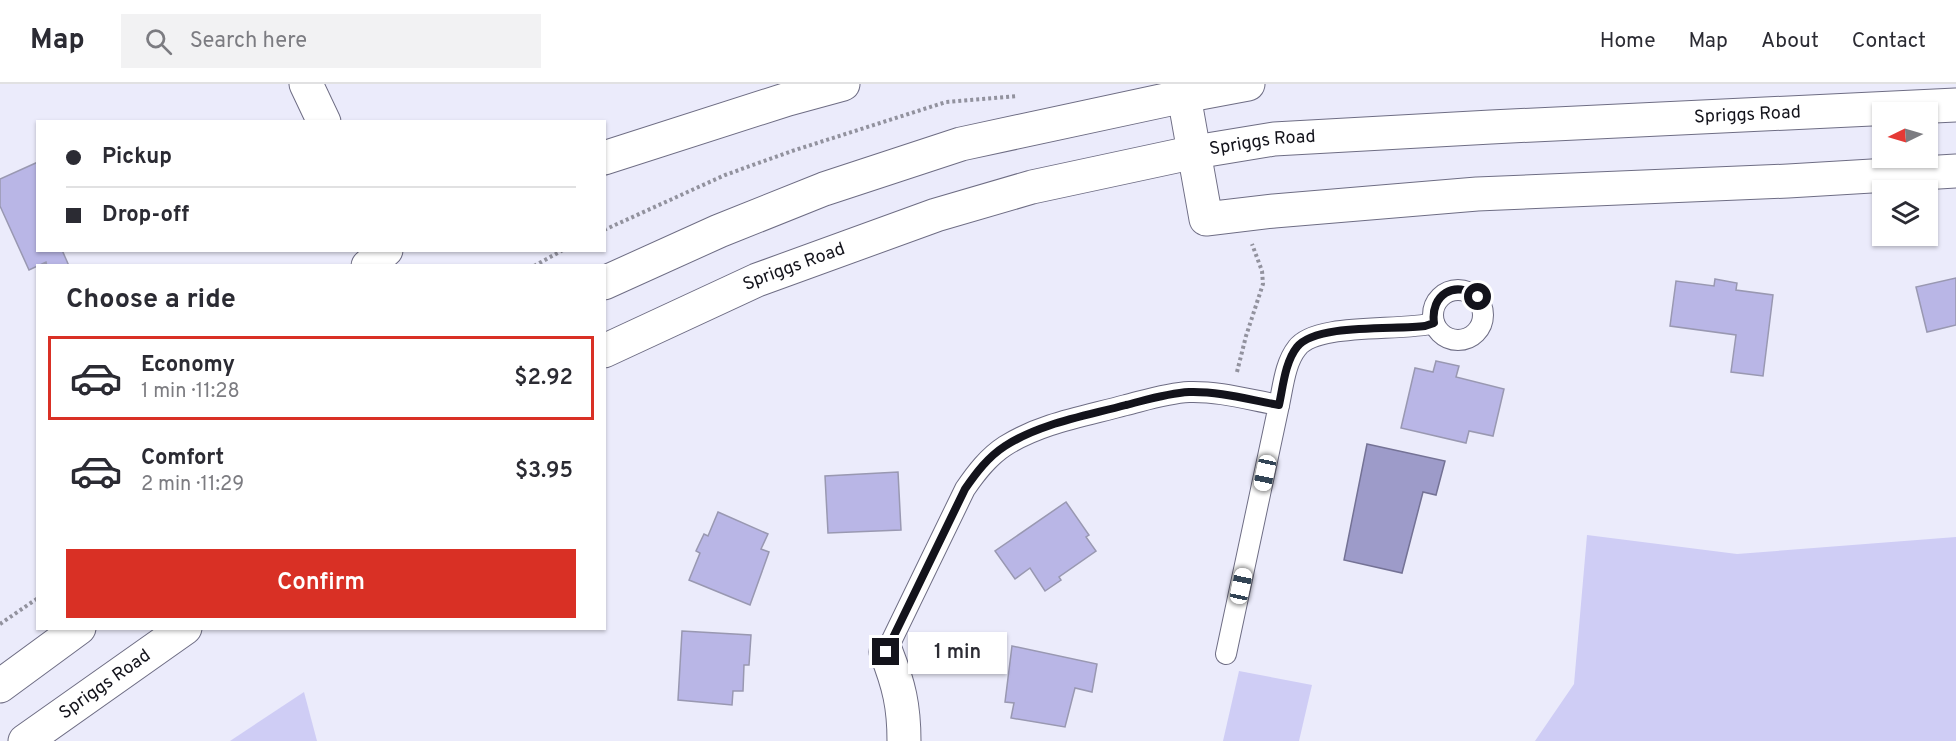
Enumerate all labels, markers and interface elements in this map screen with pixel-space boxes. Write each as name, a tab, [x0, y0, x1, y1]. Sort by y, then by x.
search box	[121, 14, 541, 68]
text: Map	[30, 23, 85, 59]
icon: search	[142, 25, 175, 58]
text: Search here	[190, 28, 307, 55]
text: Home	[1600, 28, 1656, 55]
text: Map	[1689, 28, 1728, 55]
text: About	[1761, 28, 1819, 55]
text: Contact	[1852, 28, 1926, 55]
street label: Spriggs Road	[1694, 101, 1801, 129]
north arrow	[1872, 102, 1938, 168]
map controls	[1872, 102, 1938, 246]
street label: Spriggs Road	[1208, 125, 1316, 161]
text: Pickup	[102, 144, 172, 171]
button: layers	[1872, 180, 1938, 246]
text: Drop-off	[102, 202, 189, 229]
street label: Spriggs Road	[739, 238, 848, 296]
text: Choose a ride	[66, 283, 236, 317]
route start	[1464, 283, 1491, 310]
icon: car	[69, 351, 123, 405]
text: Economy	[141, 352, 235, 379]
text: $2.92	[514, 365, 573, 392]
text: 1 min · 11:28	[141, 379, 240, 405]
icon: car	[69, 444, 123, 498]
text: Comfort	[141, 445, 224, 472]
car	[1252, 454, 1278, 492]
text: $3.95	[515, 458, 573, 485]
text: 2 min · 11:29	[141, 472, 244, 498]
button: Confirm	[66, 549, 576, 618]
car	[1228, 567, 1254, 605]
callout: 1 min	[907, 631, 1006, 673]
route end	[872, 638, 899, 665]
text: 1 min	[934, 640, 981, 666]
street label: Spriggs Road	[55, 644, 155, 725]

